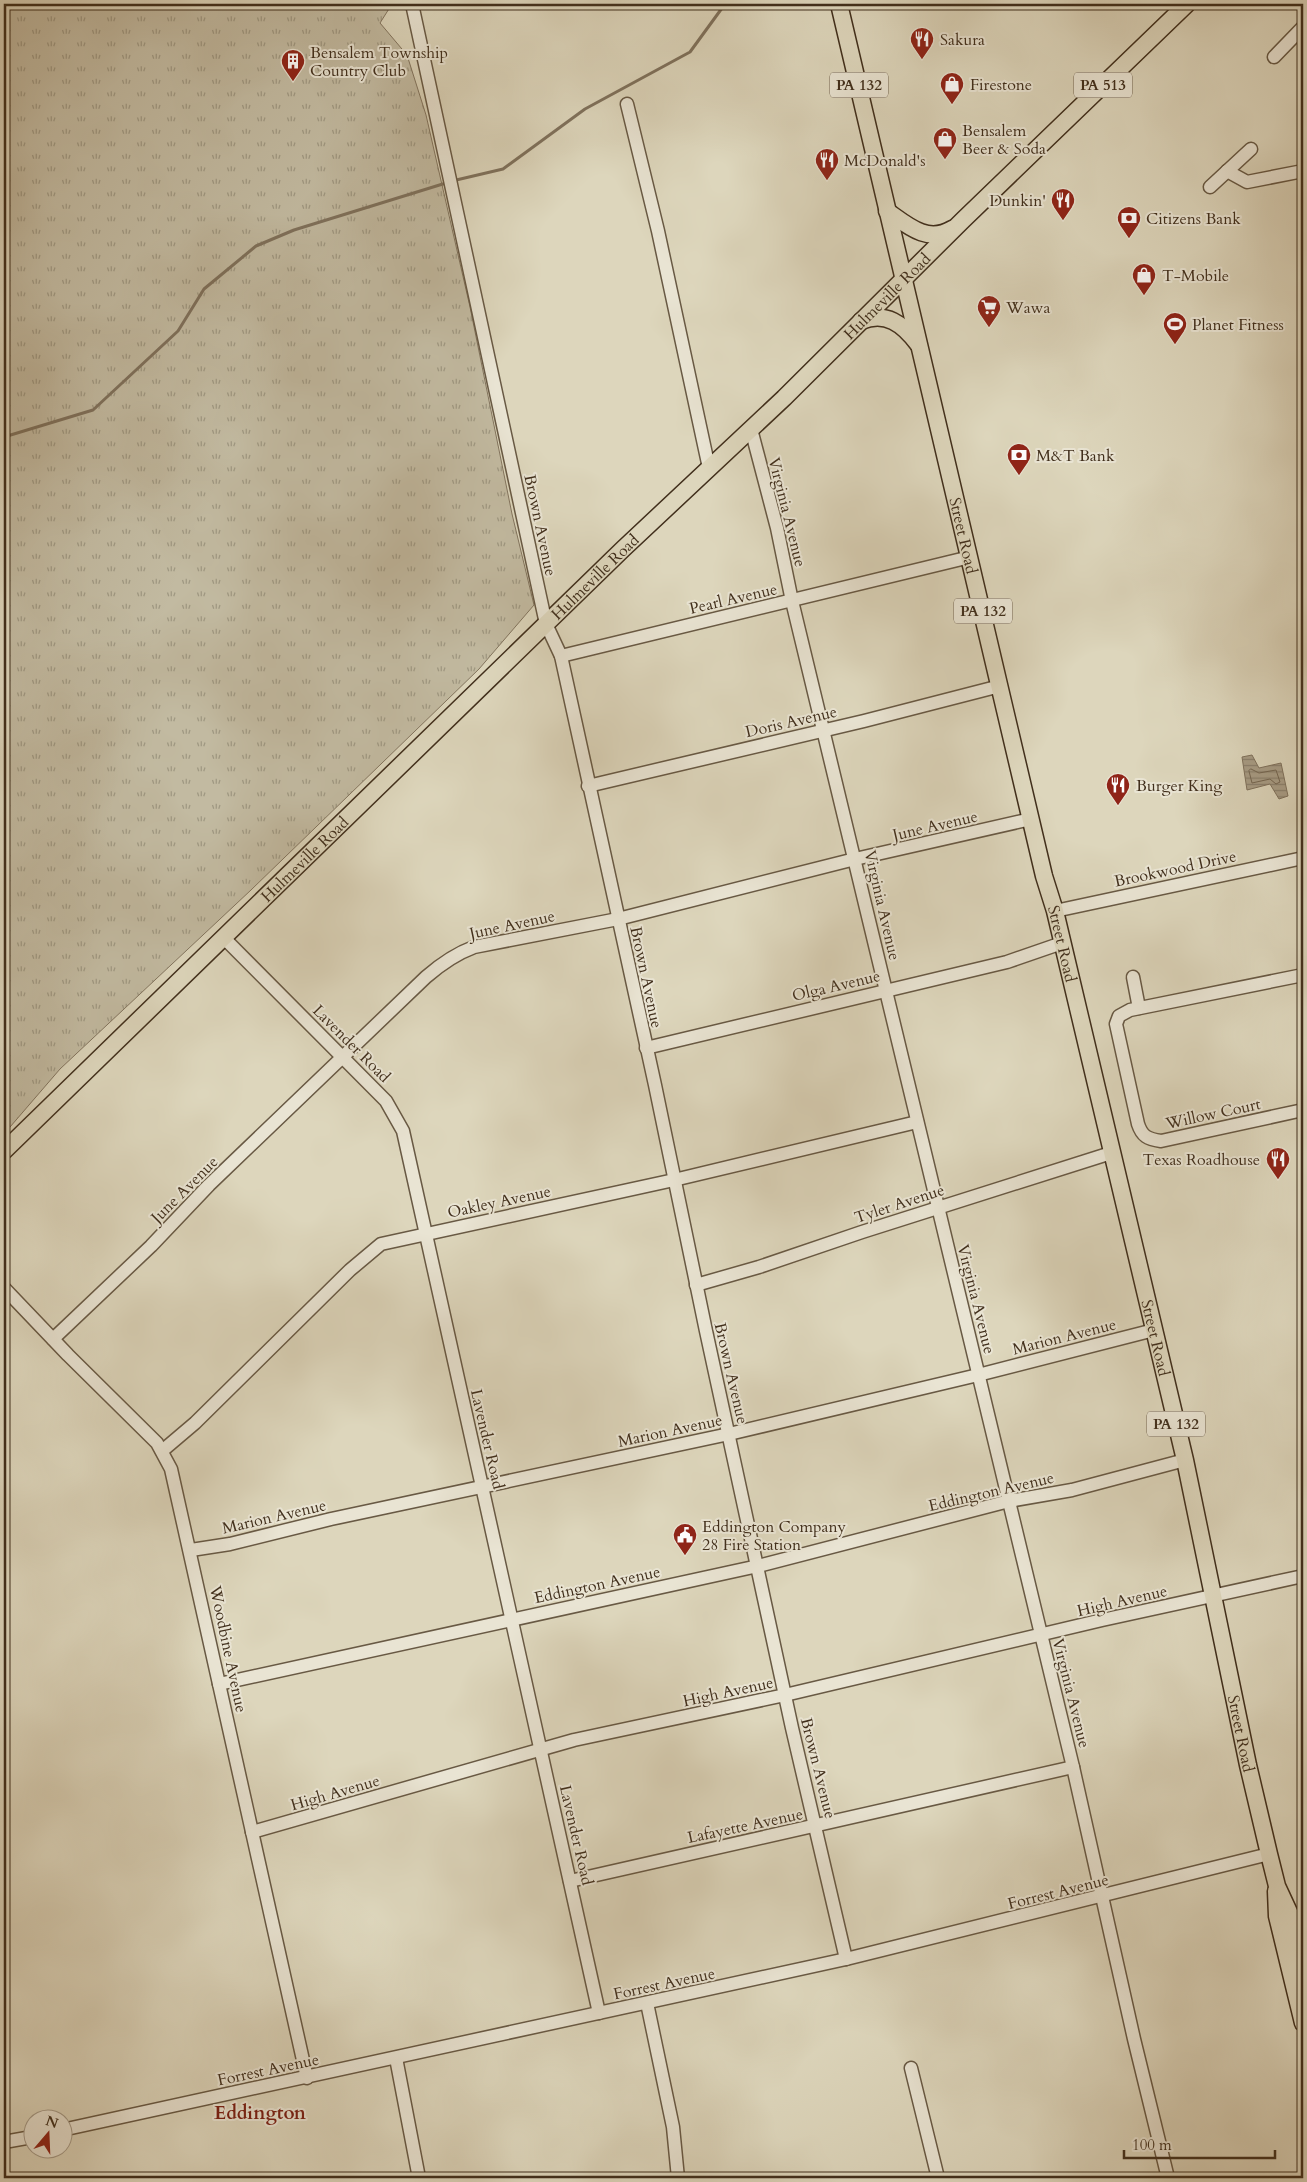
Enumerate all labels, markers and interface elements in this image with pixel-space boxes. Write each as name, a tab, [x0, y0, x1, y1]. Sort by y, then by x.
restaurant icon: Sakura	[909, 26, 935, 60]
place label: Sakura	[940, 29, 985, 51]
place label: Bensalem Township Country Club	[310, 42, 448, 82]
building icon: Bensalem Township Country Club	[280, 48, 306, 82]
shop icon: Firestone	[939, 71, 965, 105]
road number: PA 132	[830, 72, 888, 98]
road number: PA 513	[1074, 72, 1132, 98]
place label: Firestone	[970, 74, 1032, 96]
place label: Bensalem Beer & Soda	[962, 120, 1046, 160]
shop icon: Bensalem Beer & Soda	[932, 126, 958, 160]
restaurant icon: McDonald's	[814, 147, 840, 181]
place label: McDonald's	[844, 150, 926, 172]
restaurant icon: Dunkin'	[1050, 187, 1076, 221]
place label: Dunkin'	[989, 190, 1046, 212]
bank icon: Citizens Bank	[1116, 205, 1142, 239]
place label: Citizens Bank	[1146, 208, 1241, 230]
street label: Hulmeville Road	[839, 248, 936, 345]
shop icon: T-Mobile	[1131, 262, 1157, 296]
place label: T-Mobile	[1162, 265, 1229, 287]
supermarket icon: Wawa	[976, 294, 1002, 328]
place label: Wawa	[1005, 297, 1050, 319]
sports icon: Planet Fitness	[1162, 311, 1188, 345]
place label: Planet Fitness	[1192, 314, 1284, 336]
bank icon: M&T Bank	[1006, 442, 1032, 476]
place label: M&T Bank	[1036, 445, 1115, 467]
street label: Virginia Avenue	[763, 455, 811, 569]
street label: Brown Avenue	[519, 472, 562, 578]
street label: Street Road	[943, 495, 983, 577]
street label: Hulmeville Road	[547, 529, 645, 625]
street label: Pearl Avenue	[687, 578, 779, 620]
road number: PA 132	[954, 598, 1012, 624]
street label: Doris Avenue	[743, 701, 839, 743]
restaurant icon: Burger King	[1105, 772, 1131, 806]
place label: Burger King	[1136, 775, 1222, 797]
street label: June Avenue	[889, 806, 980, 847]
street label: Hulmeville Road	[256, 811, 354, 907]
street label: Brookwood Drive	[1112, 845, 1238, 893]
street label: Virginia Avenue	[859, 848, 905, 962]
street label: Street Road	[1042, 903, 1082, 985]
street label: June Avenue	[466, 905, 557, 945]
street label: Brown Avenue	[625, 924, 668, 1030]
street label: Olga Avenue	[790, 965, 883, 1007]
street label: Lavender Road	[307, 1000, 396, 1088]
street label: Willow Court	[1163, 1093, 1263, 1135]
restaurant icon: Texas Roadhouse	[1265, 1146, 1291, 1180]
place label: Texas Roadhouse	[1143, 1149, 1260, 1171]
street label: June Avenue	[145, 1151, 223, 1230]
street label: Tyler Avenue	[851, 1179, 947, 1229]
street label: Oakley Avenue	[445, 1180, 553, 1224]
street label: Virginia Avenue	[952, 1242, 1000, 1356]
street label: Street Road	[1135, 1297, 1175, 1379]
street label: Marion Avenue	[1010, 1313, 1118, 1360]
street label: Brown Avenue	[709, 1320, 753, 1426]
street label: Lavender Road	[465, 1387, 509, 1492]
street label: Marion Avenue	[616, 1409, 724, 1453]
road number: PA 132	[1147, 1412, 1205, 1436]
street label: Eddington Avenue	[926, 1467, 1056, 1517]
street label: Marion Avenue	[220, 1494, 328, 1540]
place label: Eddington Company 28 Fire Station	[702, 1516, 847, 1556]
public building icon: Eddington Company 28 Fire Station	[672, 1522, 698, 1556]
street label: Eddington Avenue	[532, 1561, 662, 1609]
street label: High Avenue	[1075, 1580, 1169, 1622]
street label: Woodbine Avenue	[204, 1583, 252, 1715]
street label: Virginia Avenue	[1047, 1636, 1095, 1750]
street label: High Avenue	[681, 1672, 775, 1712]
street label: Street Road	[1222, 1693, 1259, 1775]
street label: Brown Avenue	[795, 1715, 841, 1821]
street label: High Avenue	[288, 1770, 382, 1816]
street label: Lavender Road	[554, 1783, 598, 1888]
street label: Lafayette Avenue	[685, 1803, 805, 1849]
street label: Forrest Avenue	[1005, 1869, 1111, 1915]
street label: Forrest Avenue	[611, 1962, 717, 2005]
street label: Forrest Avenue	[215, 2048, 321, 2091]
district label: Eddington	[214, 2100, 307, 2126]
north arrow	[22, 2110, 72, 2160]
text: N	[43, 2111, 61, 2133]
scale bar	[1124, 2127, 1276, 2159]
text: 100 m	[1132, 2135, 1172, 2155]

